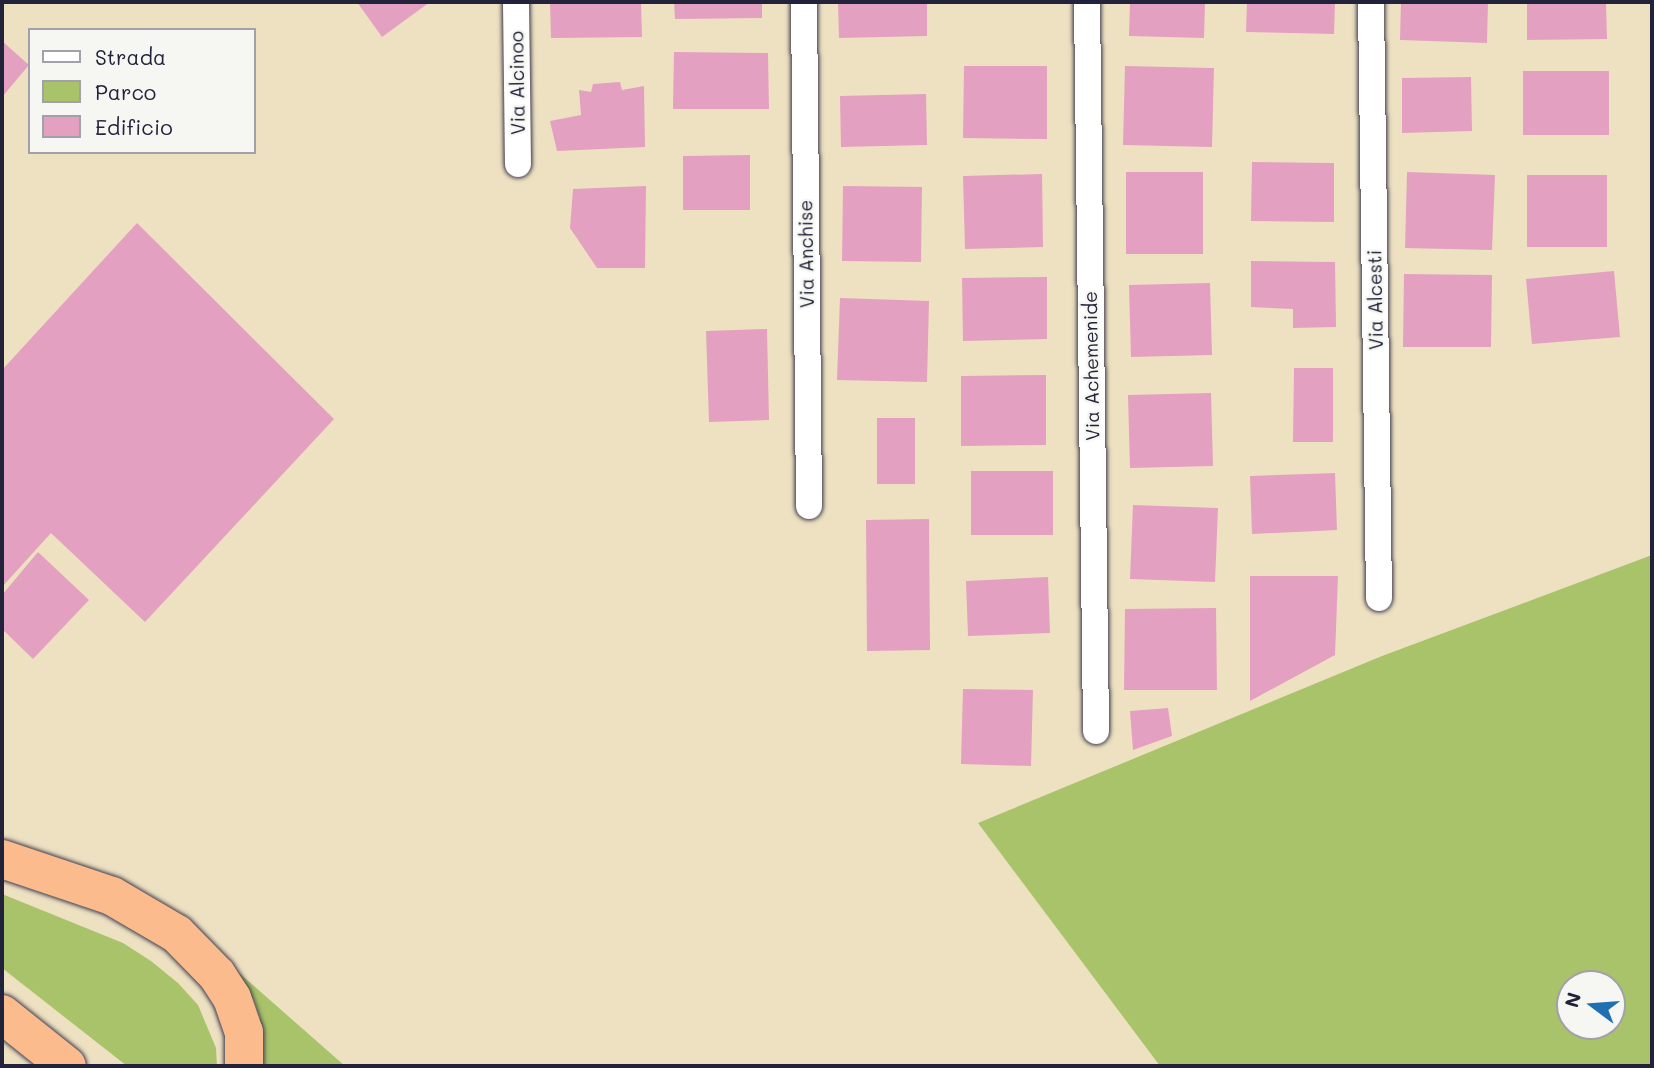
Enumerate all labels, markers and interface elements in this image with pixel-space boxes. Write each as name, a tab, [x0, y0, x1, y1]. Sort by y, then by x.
legend	[28, 28, 256, 154]
street label: Via Alcinoo	[505, 31, 529, 135]
text: Strada	[95, 43, 166, 70]
text: Parco	[95, 78, 156, 105]
text: Edificio	[95, 113, 173, 140]
street label: Via Anchise	[794, 200, 818, 308]
street label: Via Alcesti	[1363, 250, 1387, 350]
street label: Via Achemenide	[1078, 291, 1104, 441]
north arrow	[1556, 970, 1626, 1040]
text: N	[1558, 989, 1586, 1010]

